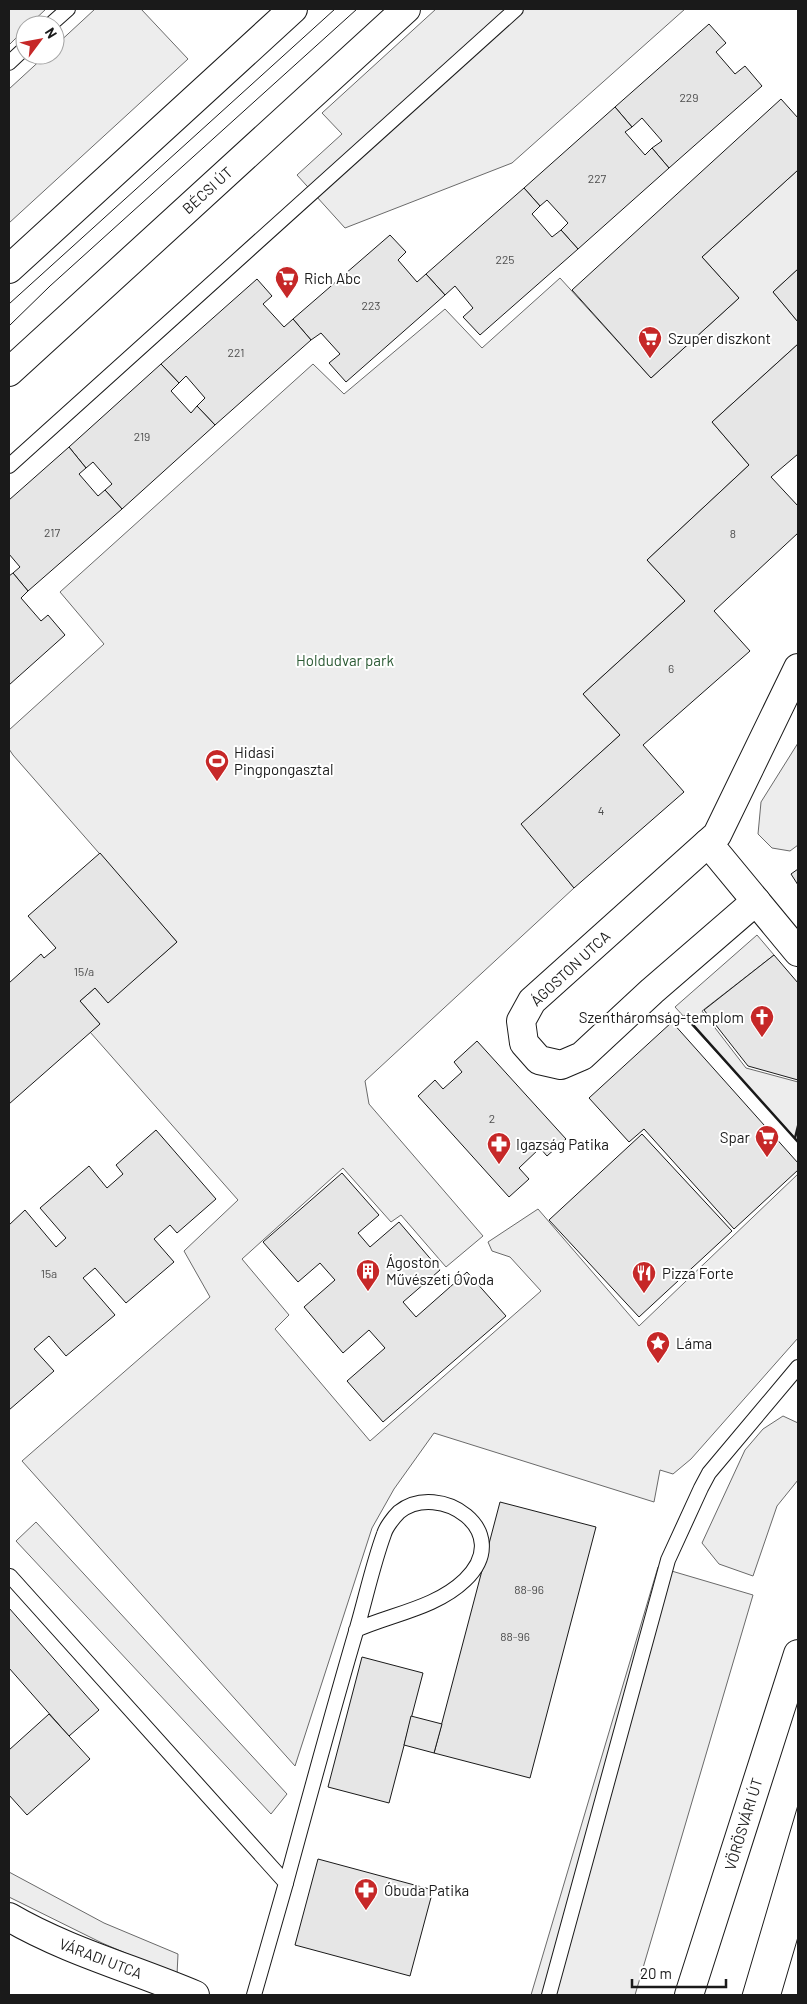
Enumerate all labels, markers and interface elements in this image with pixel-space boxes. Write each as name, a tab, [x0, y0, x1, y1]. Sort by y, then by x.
north arrow	[15, 15, 65, 65]
text: N	[42, 24, 61, 41]
house number: 229	[679, 90, 699, 104]
street label: BÉCSI ÚT	[178, 163, 236, 217]
house number: 227	[588, 171, 607, 185]
house number: 225	[495, 252, 515, 266]
supermarket icon: Rich Abc	[274, 265, 300, 299]
place label: Rich Abc	[304, 269, 361, 287]
house number: 223	[362, 298, 380, 312]
supermarket icon: Szuper diszkont	[637, 325, 663, 359]
place label: Szuper diszkont	[668, 329, 771, 347]
house number: 221	[228, 345, 244, 359]
house number: 219	[134, 429, 150, 443]
house number: 217	[44, 525, 60, 539]
house number: 8	[730, 526, 736, 540]
park label: Holdudvar park	[296, 651, 394, 669]
house number: 6	[668, 661, 674, 675]
place label: Hidasi Pingpongasztal	[234, 743, 333, 778]
sports icon: Hidasi Pingpongasztal	[204, 748, 230, 782]
house number: 4	[598, 803, 604, 817]
street label: ÁGOSTON UTCA	[527, 927, 613, 1009]
house number: 15/a	[74, 964, 94, 978]
church icon: Szentháromság-templom	[749, 1004, 775, 1038]
place label: Szentháromság-templom	[579, 1008, 744, 1026]
house number: 2	[489, 1111, 495, 1125]
supermarket icon: Spar	[754, 1124, 780, 1158]
place label: Spar	[720, 1128, 751, 1146]
pharmacy icon: Igazság Patika	[486, 1131, 512, 1165]
place label: Igazság Patika	[516, 1135, 609, 1153]
place label: Ágoston Művészeti Óvoda	[386, 1253, 494, 1288]
building icon: Ágoston Művészeti Óvoda	[355, 1258, 381, 1292]
restaurant icon: Pizza Forte	[631, 1260, 657, 1294]
place label: Pizza Forte	[662, 1264, 734, 1282]
house number: 15a	[41, 1266, 57, 1280]
place icon: Láma	[645, 1330, 671, 1364]
place label: Láma	[676, 1334, 712, 1352]
house number: 88-96	[514, 1582, 544, 1596]
house number: 88-96	[500, 1629, 530, 1643]
street label: VÖRÖSVÁRI ÚT	[720, 1776, 766, 1872]
pharmacy icon: Óbuda Patika	[353, 1877, 379, 1911]
place label: Óbuda Patika	[384, 1881, 469, 1899]
street label: VÁRADI UTCA	[57, 1934, 145, 1982]
scale bar	[632, 1956, 726, 1988]
text: 20 m	[640, 1964, 672, 1982]

